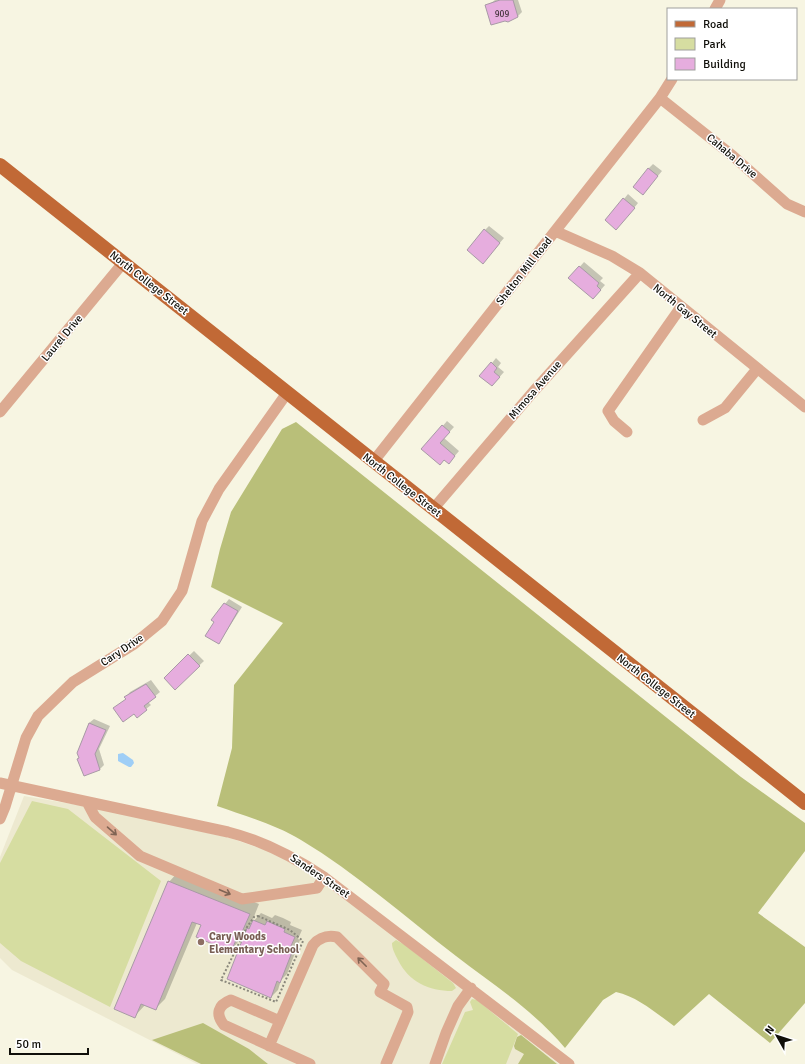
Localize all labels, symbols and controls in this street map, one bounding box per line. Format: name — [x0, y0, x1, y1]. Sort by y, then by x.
legend — [667, 8, 797, 80]
house number: 909 — [495, 9, 509, 20]
text: Road — [703, 17, 729, 32]
text: Park — [703, 37, 726, 52]
text: Building — [703, 57, 746, 72]
street label: Cahaba Drive — [704, 131, 760, 181]
street label: Shelton Mill Road — [493, 234, 555, 308]
street label: North College Street — [107, 248, 191, 318]
street label: North Gay Street — [650, 281, 720, 341]
street label: Laurel Drive — [39, 312, 85, 364]
street label: Mimosa Avenue — [506, 358, 564, 422]
street label: North College Street — [360, 450, 444, 520]
street label: Cary Drive — [98, 631, 146, 669]
street label: North College Street — [614, 651, 698, 721]
one-way arrow — [106, 826, 116, 835]
street label: Sanders Street — [288, 851, 352, 901]
one-way arrow — [219, 888, 231, 896]
place label: Cary Woods Elementary School — [209, 930, 300, 956]
marker: Cary Woods Elementary School — [196, 937, 206, 947]
one-way arrow — [357, 958, 367, 967]
north arrow — [757, 1016, 797, 1056]
text: N — [762, 1023, 777, 1037]
scale bar — [10, 1030, 88, 1056]
text: 50 m — [16, 1037, 41, 1052]

